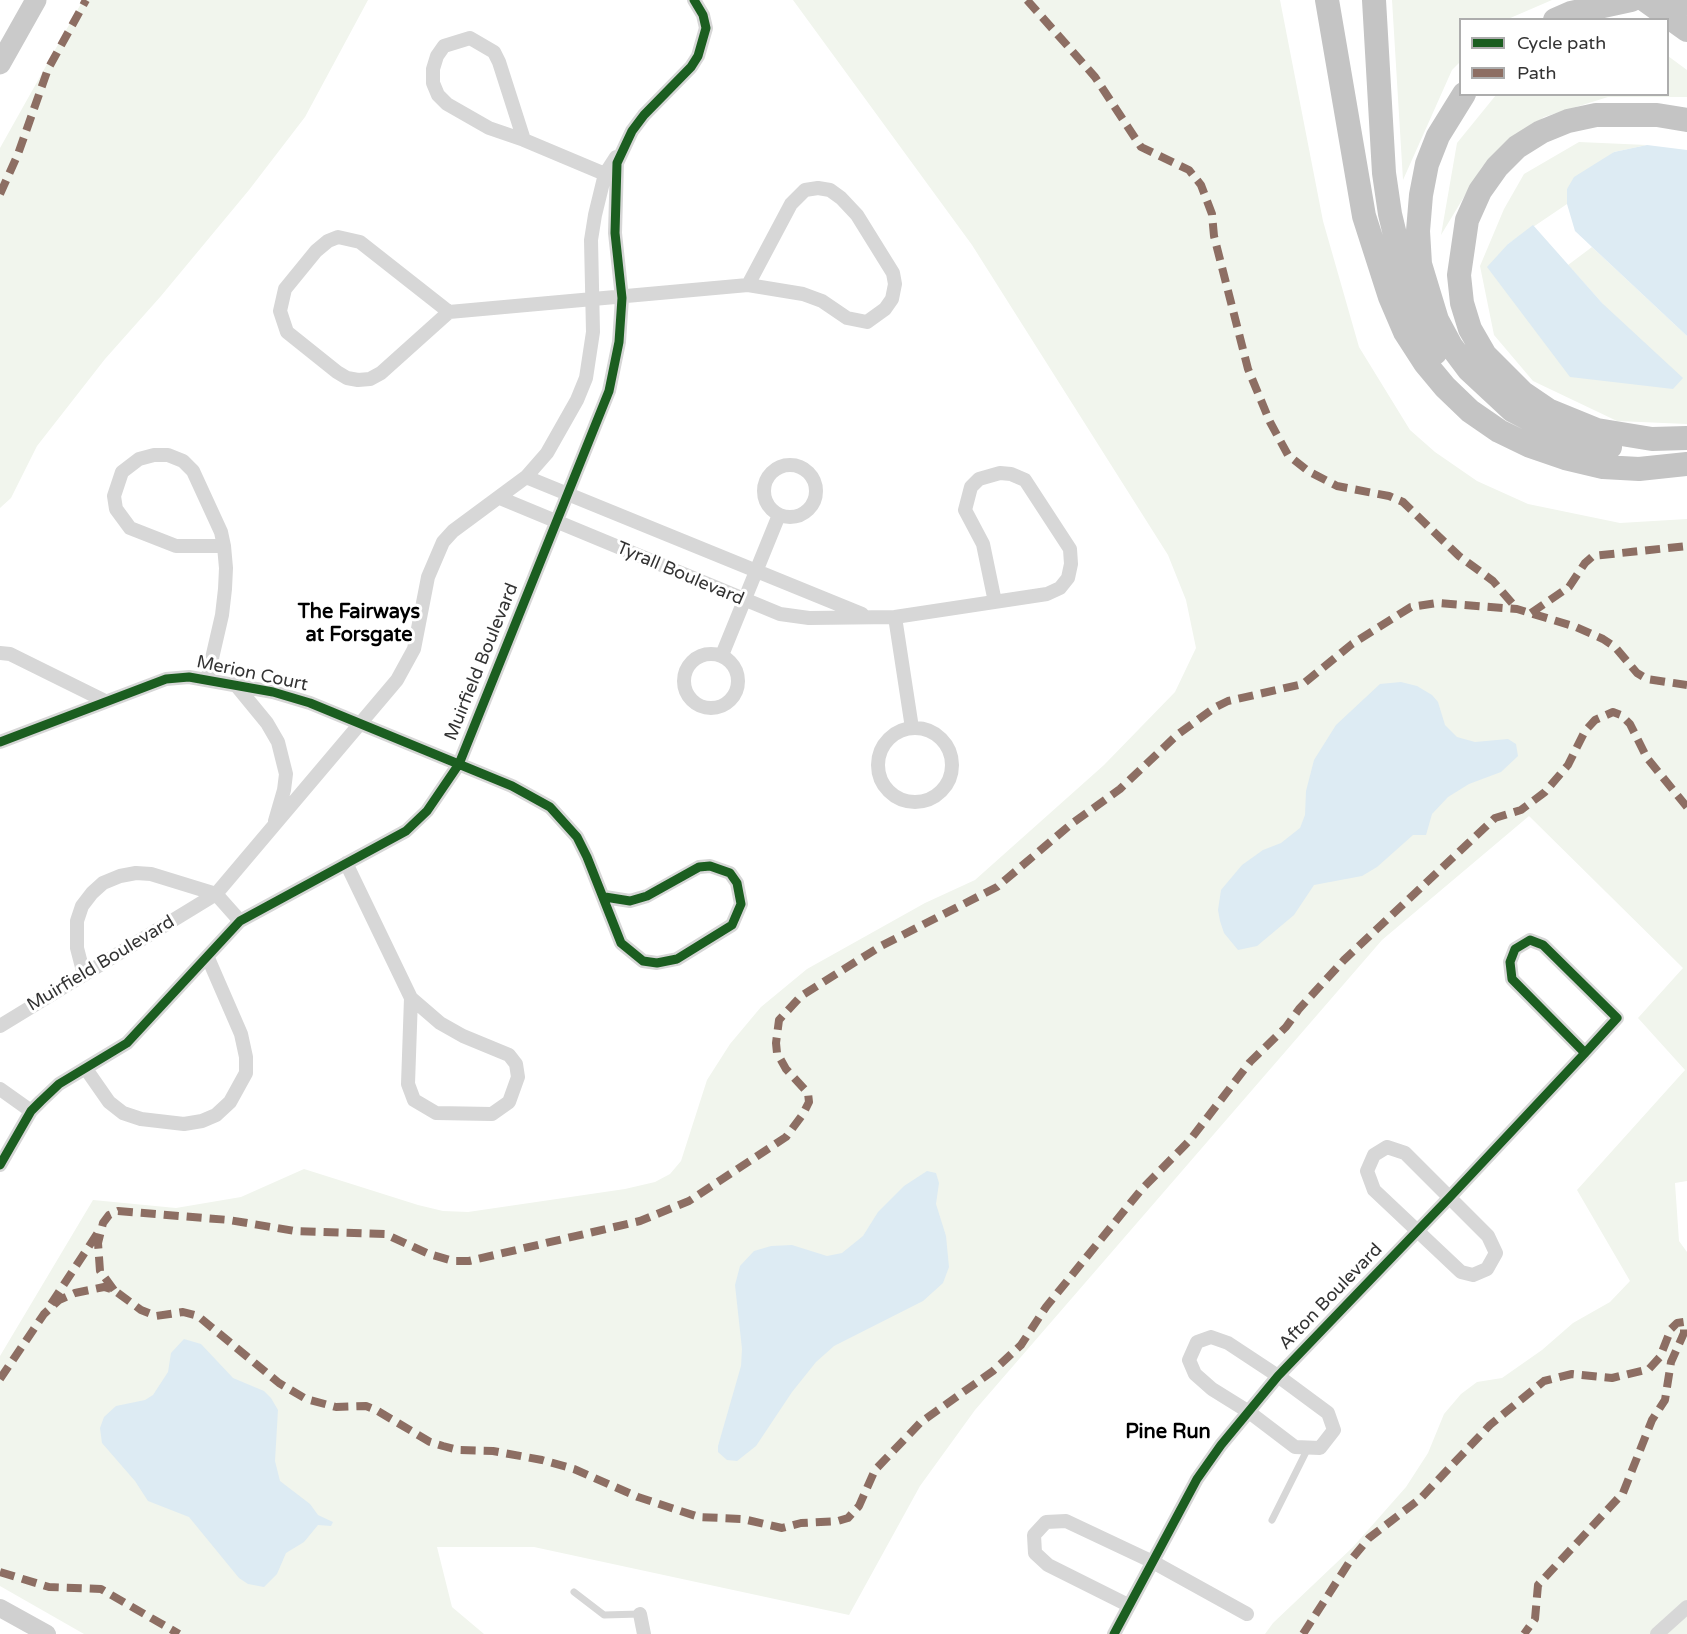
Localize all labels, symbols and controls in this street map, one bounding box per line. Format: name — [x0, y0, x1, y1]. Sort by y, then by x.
legend — [1459, 18, 1669, 96]
text: Cycle path — [1517, 32, 1606, 54]
text: Path — [1517, 62, 1556, 84]
street label: Tyrall Boulevard — [613, 537, 747, 611]
street label: Muirfield Boulevard — [441, 580, 523, 744]
district label: The Fairways at Forsgate — [298, 601, 420, 648]
street label: Merion Court — [194, 652, 310, 696]
street label: Muirfield Boulevard — [23, 911, 179, 1017]
street label: Afton Boulevard — [1275, 1239, 1387, 1355]
district label: Pine Run — [1125, 1421, 1211, 1445]

